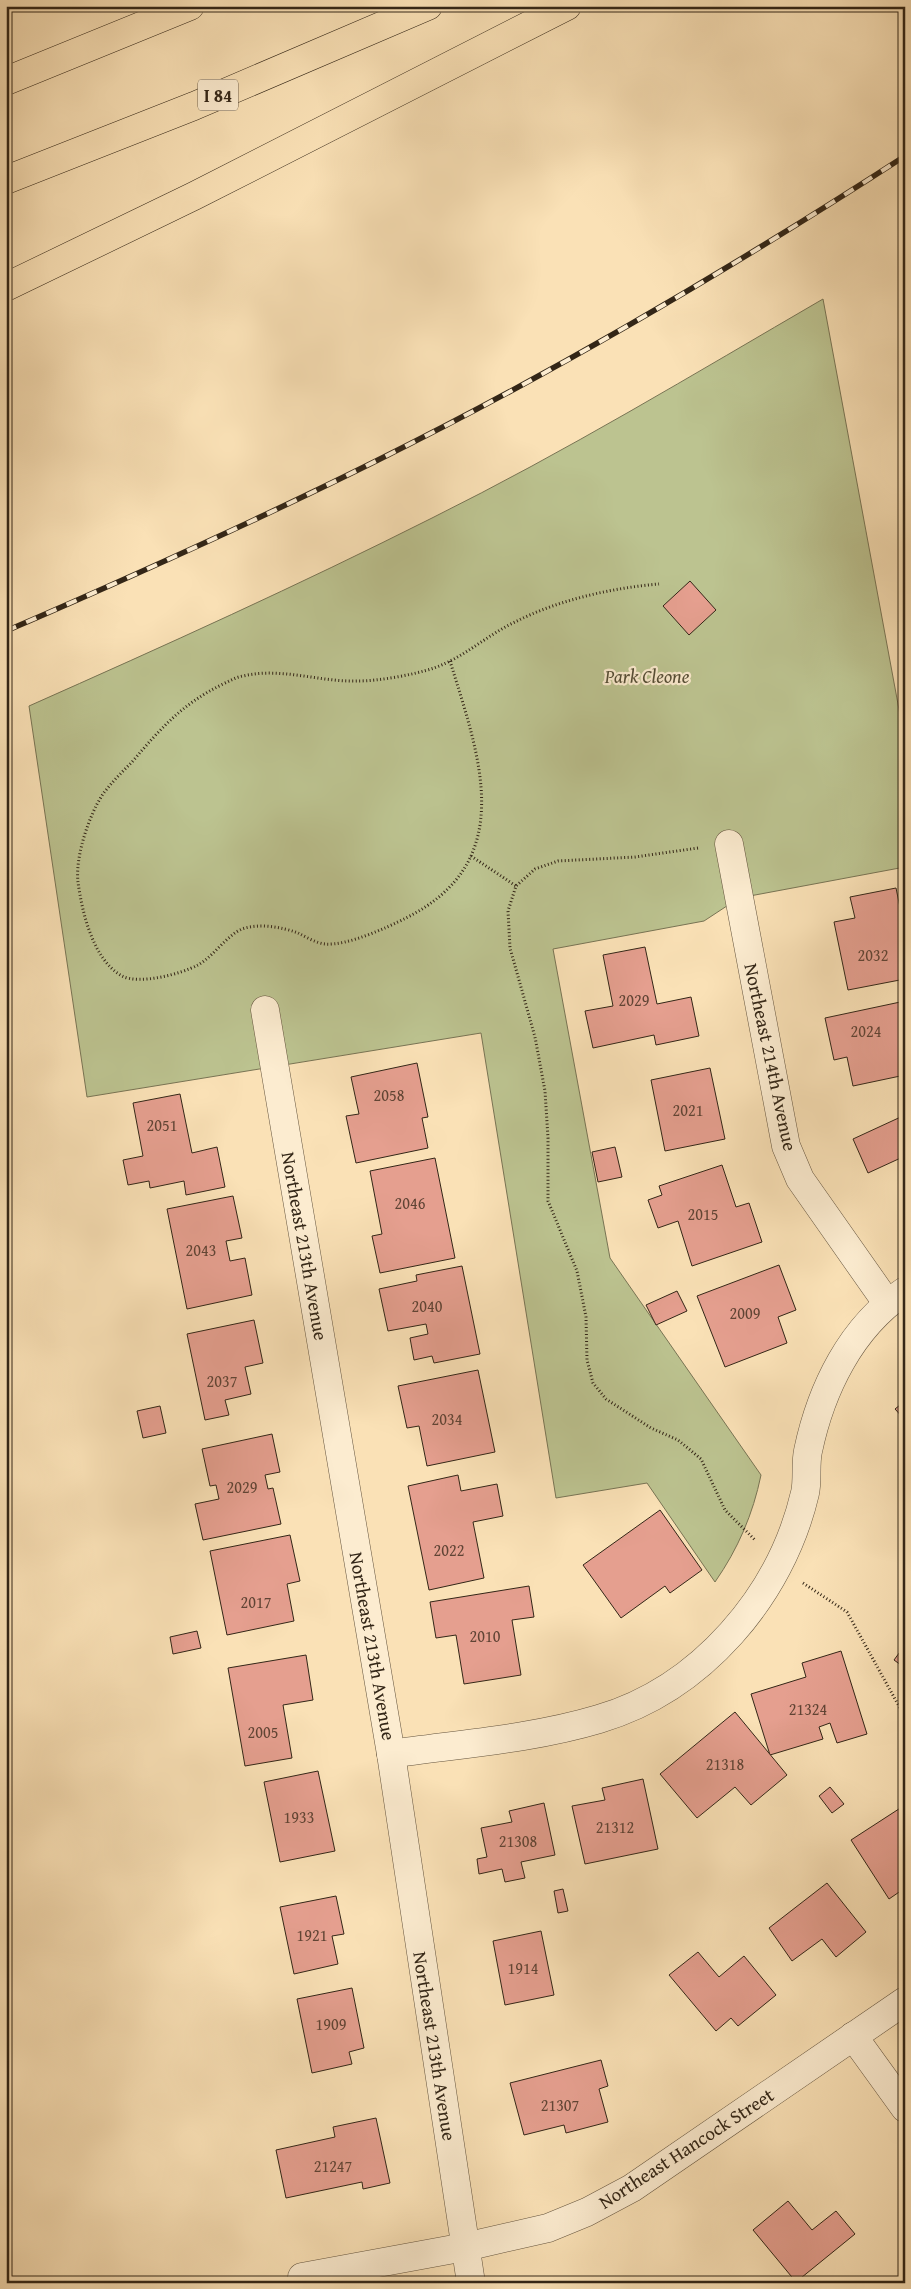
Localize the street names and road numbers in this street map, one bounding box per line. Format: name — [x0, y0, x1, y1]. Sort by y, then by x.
road number: I 84 — [198, 80, 238, 110]
street label: Northeast 214th Avenue — [737, 961, 805, 1153]
street label: Northeast 213th Avenue — [275, 1149, 335, 1343]
street label: Northeast 213th Avenue — [343, 1549, 403, 1743]
street label: Northeast 213th Avenue — [406, 1949, 464, 2143]
street label: Northeast Hancock Street — [593, 2081, 779, 2215]

